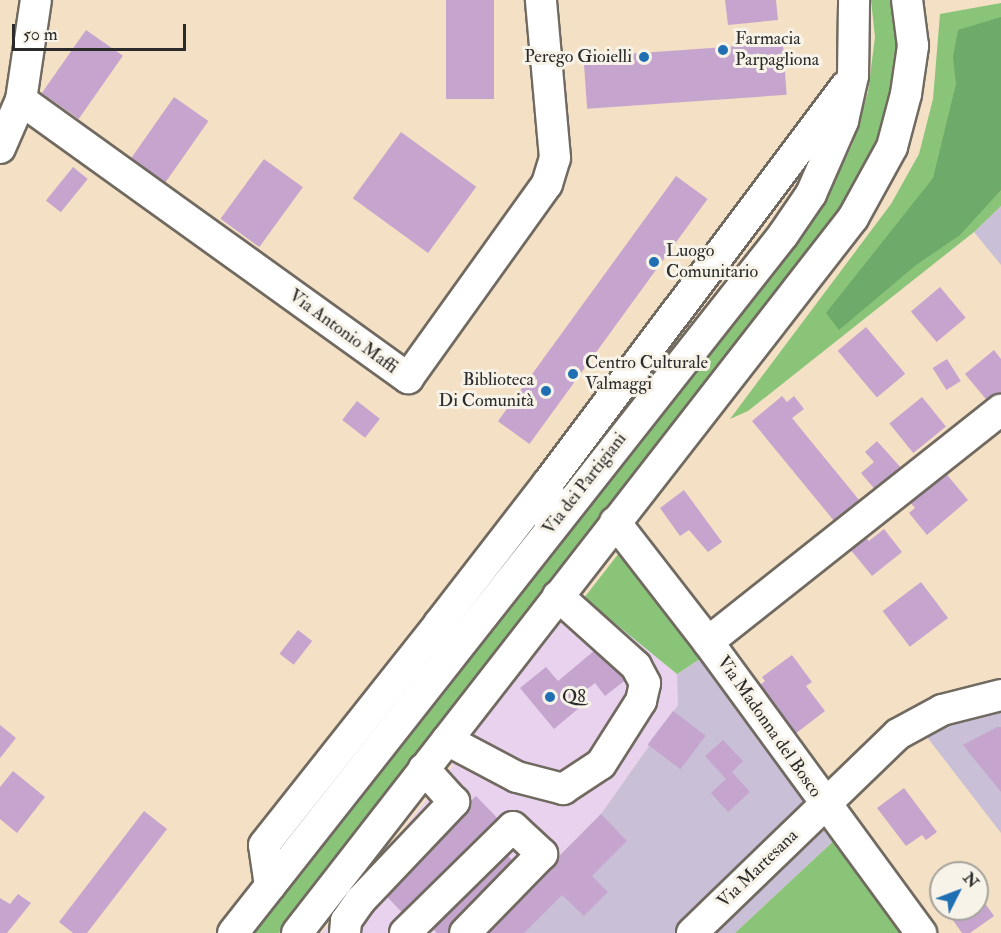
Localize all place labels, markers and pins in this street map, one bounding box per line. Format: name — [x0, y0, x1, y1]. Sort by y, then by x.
place label: Farmacia Parpagliona — [735, 29, 819, 72]
marker: Farmacia Parpagliona — [716, 43, 730, 57]
place label: Perego Gioielli — [524, 46, 632, 68]
marker: Perego Gioielli — [637, 50, 651, 64]
place label: Luogo Comunitario — [666, 241, 758, 284]
marker: Luogo Comunitario — [647, 255, 661, 269]
place label: Centro Culturale Valmaggi — [585, 353, 708, 395]
marker: Centro Culturale Valmaggi — [566, 367, 580, 381]
place label: Biblioteca Di Comunità — [439, 370, 534, 412]
marker: Biblioteca Di Comunità — [539, 384, 553, 398]
place label: Q8 — [562, 686, 586, 708]
marker: Q8 — [543, 690, 557, 704]

